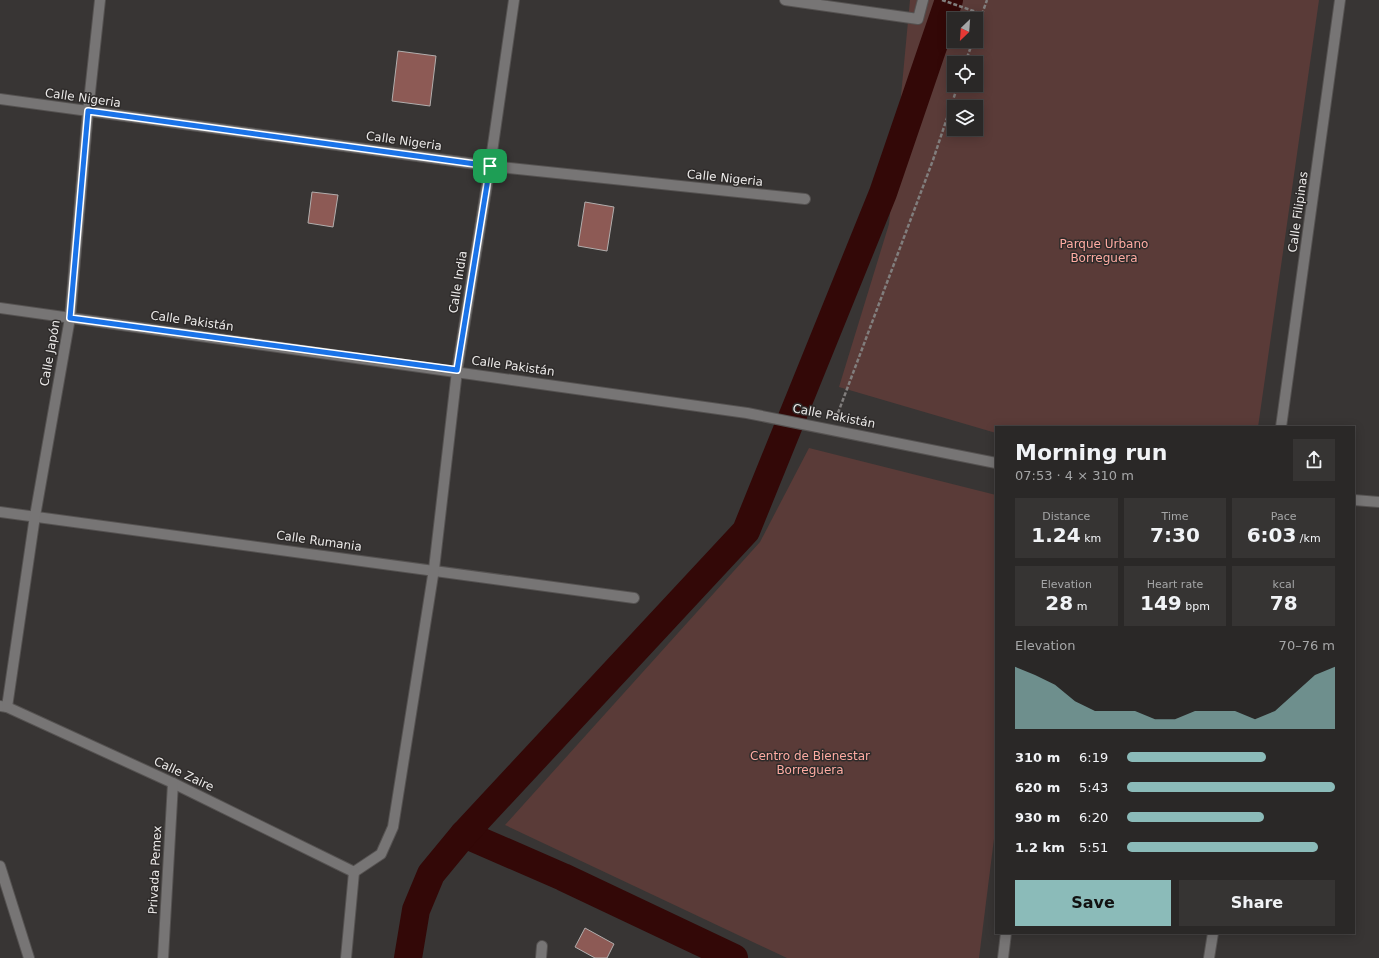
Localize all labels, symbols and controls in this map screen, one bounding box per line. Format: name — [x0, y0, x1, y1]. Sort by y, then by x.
north arrow — [947, 12, 983, 48]
map controls — [947, 12, 983, 136]
button: locate — [947, 56, 983, 92]
street label: Calle Nigeria — [44, 86, 122, 110]
button: layers — [947, 100, 983, 136]
street label: Calle Nigeria — [365, 129, 443, 153]
pin — [473, 149, 507, 183]
icon: arrive — [479, 155, 501, 177]
street label: Calle Nigeria — [686, 167, 764, 189]
street label: Calle Filipinas — [1285, 171, 1311, 253]
park label: Parque Urbano Borreguera — [1060, 237, 1148, 265]
street label: Calle India — [446, 250, 470, 314]
street label: Calle Pakistán — [150, 308, 234, 334]
street label: Calle Japón — [37, 319, 63, 387]
street label: Calle Pakistán — [471, 353, 555, 379]
street label: Calle Pakistán — [792, 401, 876, 431]
button: share — [1293, 439, 1335, 481]
text: Morning run — [1015, 440, 1167, 465]
text: 07:53 · 4 × 310 m — [1015, 468, 1134, 483]
text: Distance — [1042, 510, 1090, 523]
text: Time — [1162, 510, 1188, 523]
text: Pace — [1271, 510, 1297, 523]
text: 1.24 — [1031, 523, 1081, 547]
text: 7:30 — [1150, 523, 1200, 547]
text: 6:03 — [1247, 523, 1296, 547]
street label: Calle Rumania — [275, 528, 363, 554]
text: km — [1081, 532, 1101, 545]
text: /km — [1296, 532, 1321, 545]
text: Elevation — [1041, 578, 1092, 591]
text: Heart rate — [1147, 578, 1203, 591]
text: kcal — [1273, 578, 1295, 591]
text: 28 — [1045, 591, 1073, 615]
text: 149 — [1140, 591, 1182, 615]
text: 78 — [1270, 591, 1298, 615]
text: m — [1073, 600, 1087, 613]
text: bpm — [1182, 600, 1210, 613]
text: Elevation — [1015, 638, 1075, 653]
text: 70–76 m — [1279, 638, 1335, 653]
park label: Centro de Bienestar Borreguera — [750, 749, 870, 777]
text: 310 m — [1015, 750, 1060, 765]
text: 6:19 — [1079, 750, 1108, 765]
street label: Calle Zaire — [152, 754, 216, 794]
text: 620 m — [1015, 780, 1060, 795]
text: 5:43 — [1079, 780, 1108, 795]
text: 930 m — [1015, 810, 1060, 825]
text: 6:20 — [1079, 810, 1108, 825]
street label: Privada Pemex — [146, 825, 164, 915]
text: 1.2 km — [1015, 840, 1065, 855]
text: 5:51 — [1079, 840, 1108, 855]
button: Save — [1015, 880, 1171, 926]
button: Share — [1179, 880, 1335, 926]

